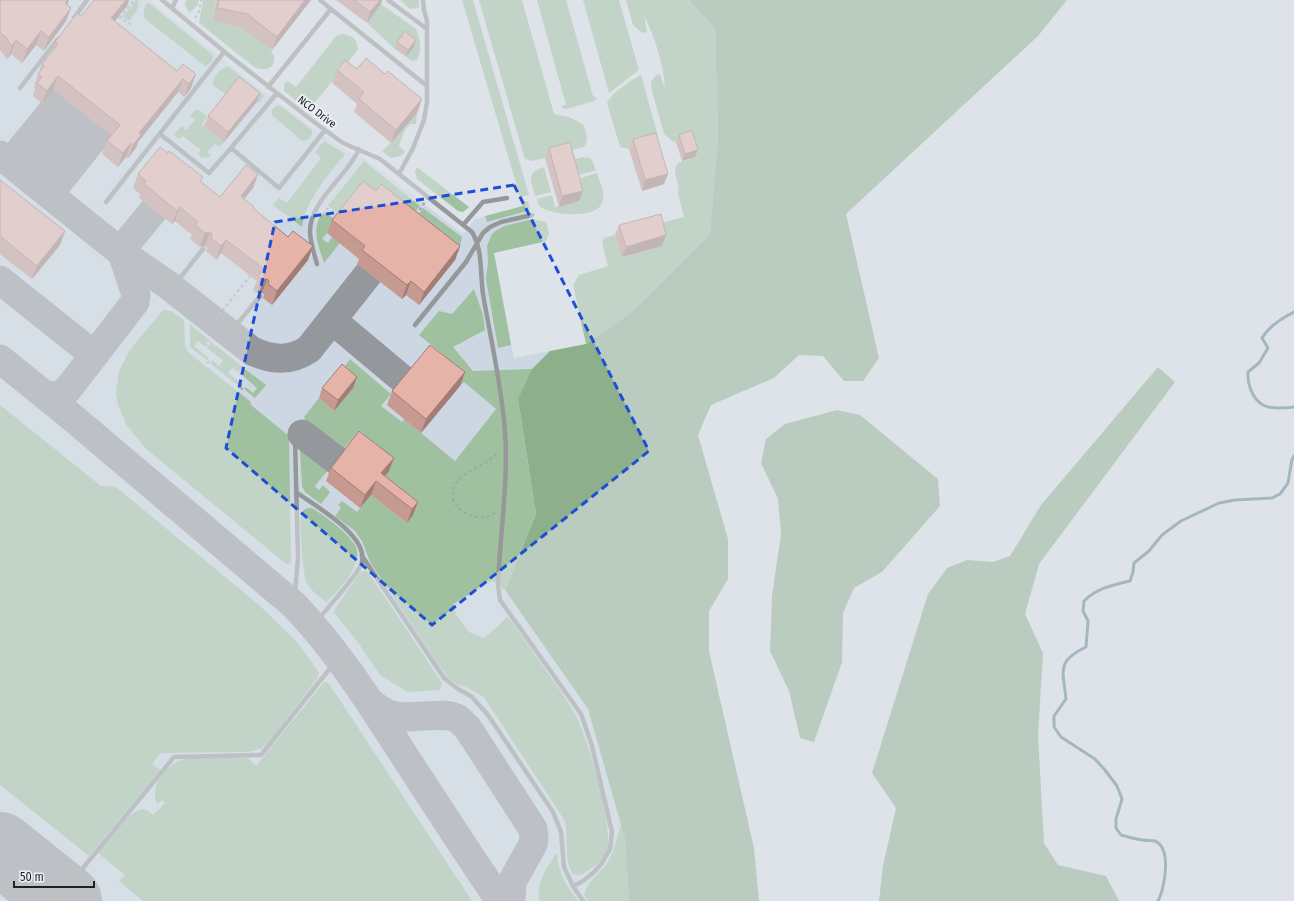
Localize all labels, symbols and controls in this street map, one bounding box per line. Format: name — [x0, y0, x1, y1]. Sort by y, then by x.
street label: NCO Drive — [295, 93, 339, 131]
scale bar — [14, 863, 94, 889]
text: 50 m — [20, 870, 44, 884]

